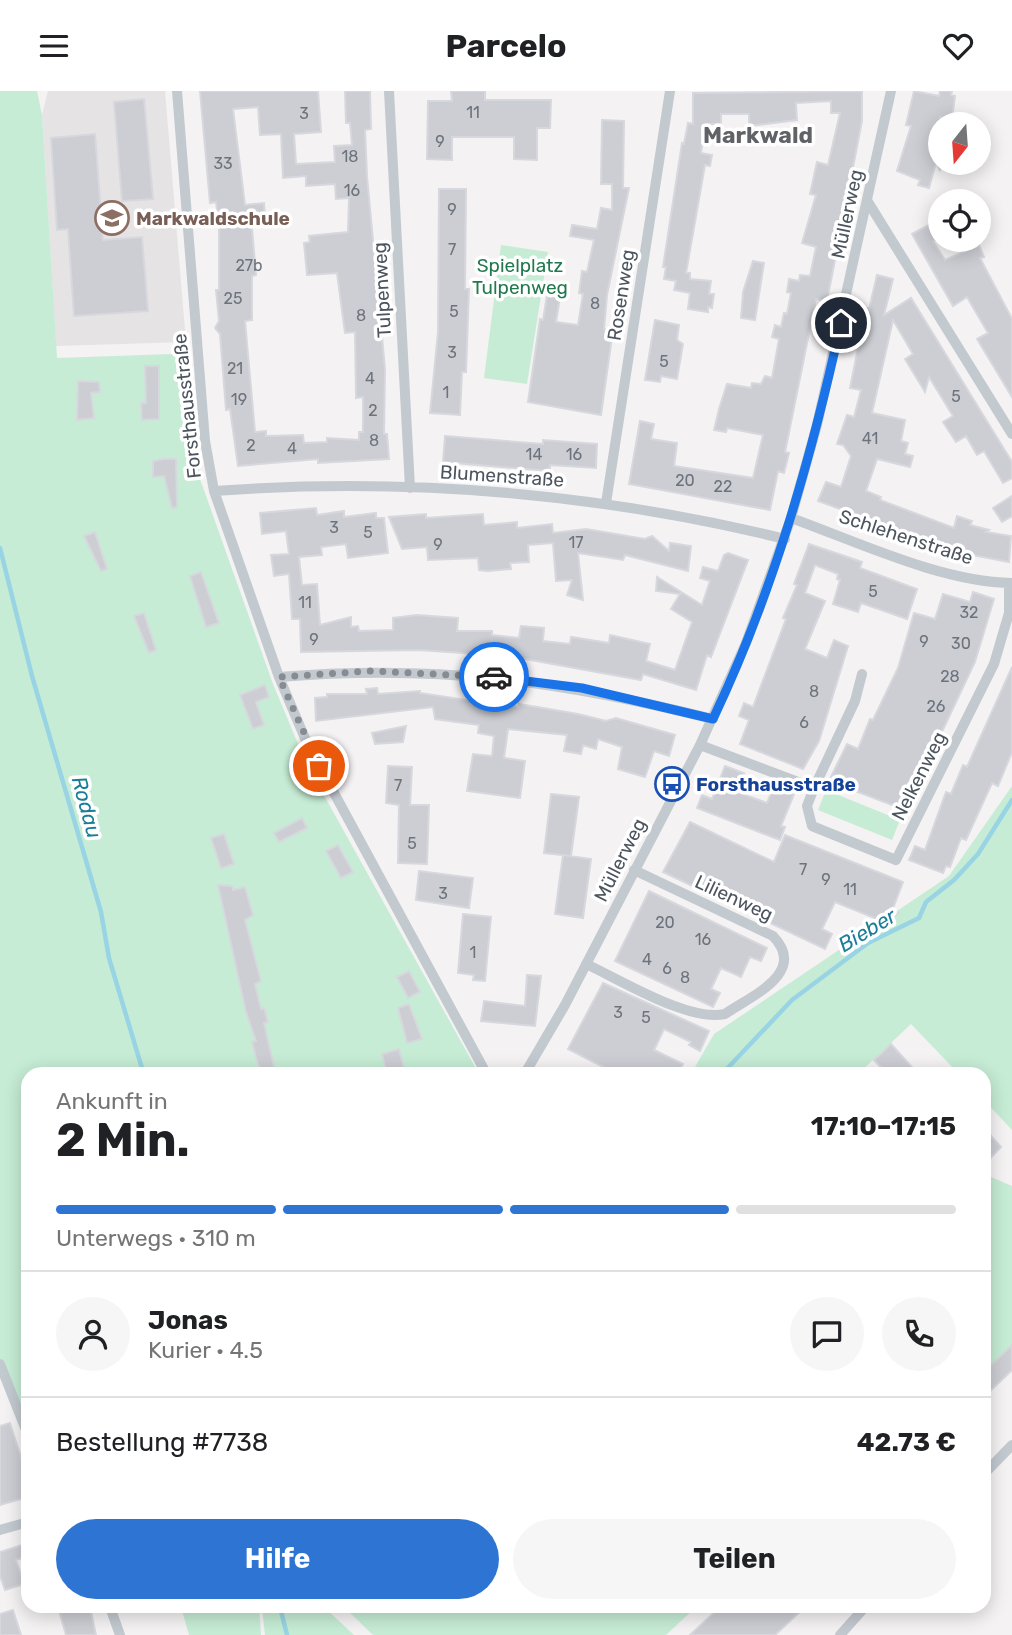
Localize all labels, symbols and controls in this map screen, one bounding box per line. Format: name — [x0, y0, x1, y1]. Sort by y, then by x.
icon: menu — [35, 27, 73, 65]
text: Parcelo — [445, 27, 567, 65]
icon: heart — [939, 27, 977, 65]
house number: 11 — [466, 103, 480, 122]
house number: 3 — [299, 104, 309, 123]
north arrow — [928, 112, 990, 175]
map controls — [928, 112, 991, 252]
district label: Markwald — [703, 121, 813, 149]
house number: 9 — [435, 132, 445, 151]
house number: 18 — [341, 147, 359, 166]
house number: 33 — [213, 154, 233, 173]
street label: Müllerweg — [826, 167, 868, 261]
house number: 16 — [344, 181, 361, 200]
button: locate — [928, 189, 991, 252]
school or university icon: Markwaldschule — [93, 199, 131, 237]
house number: 9 — [447, 200, 457, 219]
place label: Markwaldschule — [136, 207, 290, 230]
house number: 7 — [448, 240, 456, 259]
street label: Tulpenweg — [368, 242, 396, 338]
street label: Rosenweg — [602, 248, 640, 342]
park label: Spielplatz Tulpenweg — [472, 254, 568, 299]
house number: 27b — [235, 256, 263, 275]
house number: 25 — [224, 289, 242, 308]
pin — [811, 293, 871, 353]
house number: 8 — [590, 294, 600, 313]
house number: 5 — [449, 302, 459, 321]
icon: home — [822, 304, 860, 342]
house number: 8 — [356, 306, 366, 325]
street label: Forsthausstraße — [168, 332, 206, 480]
house number: 3 — [447, 343, 457, 362]
house number: 5 — [659, 352, 669, 371]
house number: 21 — [227, 359, 243, 378]
house number: 4 — [365, 369, 375, 388]
house number: 1 — [443, 383, 449, 402]
house number: 5 — [951, 387, 961, 406]
house number: 19 — [231, 390, 247, 409]
house number: 2 — [368, 401, 378, 420]
house number: 41 — [862, 429, 878, 448]
house number: 8 — [369, 431, 379, 450]
house number: 2 — [246, 436, 256, 455]
house number: 4 — [287, 439, 297, 458]
house number: 14 — [526, 445, 542, 464]
house number: 16 — [566, 445, 583, 464]
street label: Blumenstraße — [439, 460, 565, 492]
house number: 20 — [675, 471, 695, 490]
house number: 22 — [714, 477, 732, 496]
street label: Schlehenstraße — [836, 505, 976, 569]
house number: 3 — [329, 518, 339, 537]
house number: 5 — [363, 523, 373, 542]
house number: 17 — [568, 533, 584, 552]
house number: 9 — [433, 535, 443, 554]
house number: 5 — [868, 582, 878, 601]
house number: 11 — [298, 593, 312, 612]
house number: 32 — [959, 603, 979, 622]
house number: 9 — [309, 630, 319, 649]
house number: 9 — [919, 632, 929, 651]
house number: 30 — [951, 634, 971, 653]
courier — [459, 642, 529, 712]
icon: car — [475, 658, 513, 696]
house number: 28 — [940, 667, 960, 686]
house number: 8 — [809, 682, 819, 701]
house number: 26 — [926, 697, 946, 716]
house number: 6 — [799, 713, 809, 732]
street label: Nelkenweg — [887, 728, 951, 824]
pin — [289, 736, 349, 796]
icon: bag — [300, 747, 338, 785]
bus stop icon: Forsthausstraße — [653, 765, 691, 803]
water label: Rodau — [67, 773, 107, 841]
place label: Forsthausstraße — [696, 773, 856, 796]
house number: 7 — [394, 776, 402, 795]
street label: Müllerweg — [589, 814, 651, 906]
house number: 5 — [407, 834, 417, 853]
house number: 7 — [799, 860, 807, 879]
street label: Lilienweg — [691, 870, 777, 926]
house number: 9 — [821, 870, 831, 889]
house number: 11 — [843, 880, 857, 899]
house number: 3 — [438, 884, 448, 903]
water label: Bieber — [833, 903, 901, 957]
house number: 20 — [655, 913, 675, 932]
house number: 16 — [695, 930, 712, 949]
house number: 1 — [470, 943, 476, 962]
house number: 4 — [642, 950, 652, 969]
house number: 6 — [662, 959, 672, 978]
house number: 8 — [680, 968, 690, 987]
house number: 3 — [613, 1003, 623, 1022]
house number: 5 — [641, 1008, 651, 1027]
text: Ankunft in — [56, 1087, 168, 1115]
text: 17:10–17:15 — [811, 1111, 956, 1142]
text: 2 Min. — [56, 1113, 190, 1168]
text: Unterwegs · 310 m — [56, 1224, 256, 1252]
button: person — [56, 1297, 130, 1371]
button: chat — [790, 1297, 864, 1371]
button: phone — [882, 1297, 956, 1371]
text: Jonas — [148, 1305, 228, 1336]
text: Kurier · 4.5 — [148, 1336, 263, 1364]
text: Bestellung #7738 — [56, 1427, 268, 1458]
text: 42.73 € — [857, 1427, 956, 1458]
button: Hilfe — [56, 1519, 499, 1599]
button: Teilen — [513, 1519, 956, 1599]

